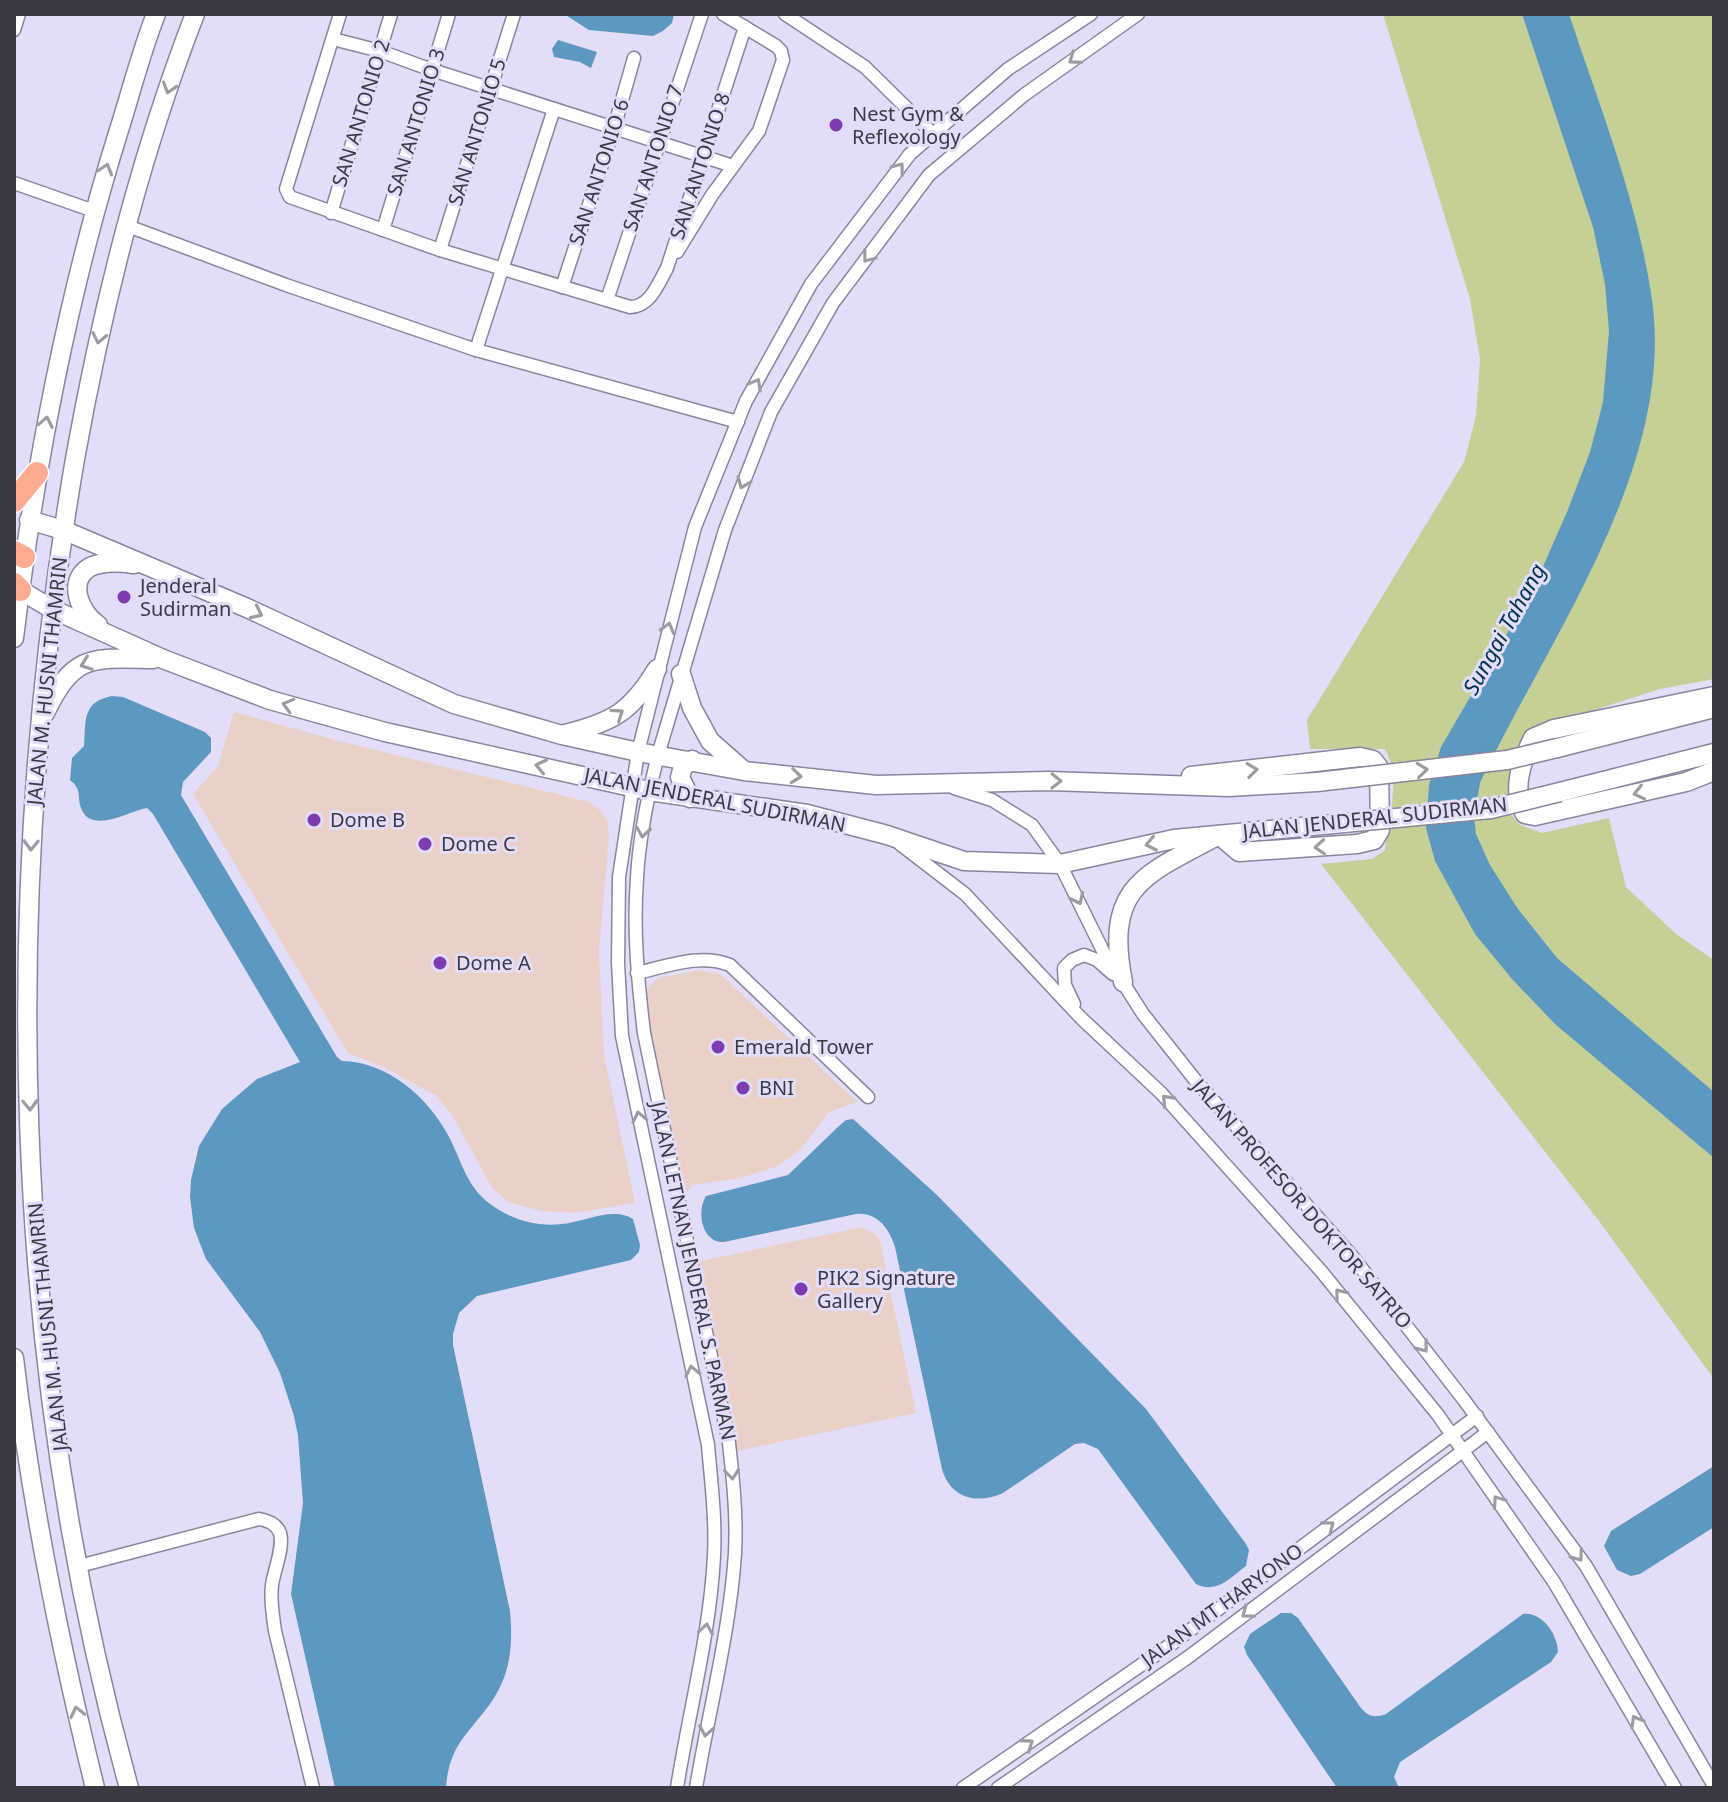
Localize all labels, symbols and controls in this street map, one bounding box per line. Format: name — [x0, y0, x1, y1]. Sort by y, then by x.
street label: SAN ANTONIO 2 — [325, 36, 396, 190]
street label: SAN ANTONIO 3 — [380, 45, 451, 199]
one-way arrow — [1069, 49, 1083, 64]
street label: SAN ANTONIO 5 — [441, 55, 512, 209]
one-way arrow — [163, 80, 179, 94]
street label: SAN ANTONIO 7 — [616, 81, 689, 235]
street label: SAN ANTONIO 8 — [663, 89, 736, 243]
street label: SAN ANTONIO 6 — [562, 95, 635, 249]
place label: Nest Gym & Reflexology — [852, 100, 964, 150]
marker: Nest Gym & Reflexology — [827, 116, 845, 134]
one-way arrow — [890, 162, 904, 177]
one-way arrow — [97, 163, 113, 177]
one-way arrow — [864, 248, 878, 262]
one-way arrow — [91, 330, 108, 344]
one-way arrow — [746, 378, 762, 393]
one-way arrow — [37, 415, 54, 429]
one-way arrow — [737, 475, 753, 489]
street label: JALAN M. HUSNI THAMRIN — [20, 555, 73, 808]
water label: Sungai Tahang — [1455, 557, 1552, 699]
place label: Jenderal Sudirman — [138, 572, 231, 622]
marker: Jenderal Sudirman — [115, 588, 133, 606]
one-way arrow — [248, 603, 263, 619]
one-way arrow — [659, 622, 676, 635]
one-way arrow — [80, 654, 94, 671]
one-way arrow — [282, 698, 296, 714]
one-way arrow — [610, 708, 624, 723]
one-way arrow — [534, 758, 548, 775]
street label: JALAN JENDERAL SUDIRMAN — [580, 761, 848, 838]
one-way arrow — [1246, 761, 1259, 778]
one-way arrow — [1416, 761, 1429, 778]
one-way arrow — [790, 768, 803, 785]
one-way arrow — [1050, 773, 1063, 790]
one-way arrow — [1633, 784, 1647, 801]
street label: JALAN JENDERAL SUDIRMAN — [1239, 790, 1509, 845]
place label: Dome B — [330, 806, 405, 833]
marker: Dome B — [305, 811, 323, 829]
one-way arrow — [635, 825, 652, 839]
place label: Dome C — [441, 830, 516, 857]
marker: Dome C — [416, 835, 434, 853]
one-way arrow — [1145, 835, 1158, 852]
one-way arrow — [1313, 838, 1326, 855]
one-way arrow — [23, 839, 40, 852]
one-way arrow — [1068, 890, 1083, 905]
place label: Dome A — [456, 949, 531, 976]
marker: Dome A — [431, 954, 449, 972]
place label: Emerald Tower — [734, 1033, 874, 1060]
marker: Emerald Tower — [709, 1038, 727, 1056]
street label: JALAN PROFESOR DOKTOR SATRIO — [1185, 1072, 1418, 1334]
place label: BNI — [759, 1074, 794, 1101]
marker: BNI — [734, 1079, 752, 1097]
one-way arrow — [1162, 1095, 1177, 1109]
street label: JALAN LETNAN JENDERAL S. PARMAN — [644, 1097, 743, 1443]
one-way arrow — [21, 1099, 38, 1112]
one-way arrow — [631, 1110, 648, 1124]
street label: JALAN M. HUSNI THAMRIN — [21, 1202, 74, 1455]
place label: PIK2 Signature Gallery — [817, 1264, 956, 1314]
marker: PIK2 Signature Gallery — [792, 1280, 810, 1298]
one-way arrow — [1335, 1289, 1350, 1303]
one-way arrow — [1413, 1338, 1428, 1352]
one-way arrow — [685, 1364, 702, 1378]
one-way arrow — [724, 1468, 741, 1481]
one-way arrow — [1493, 1495, 1508, 1509]
one-way arrow — [1321, 1522, 1335, 1536]
street label: JALAN MT HARYONO — [1134, 1537, 1308, 1674]
one-way arrow — [1569, 1547, 1583, 1561]
one-way arrow — [1241, 1604, 1255, 1618]
one-way arrow — [697, 1622, 714, 1635]
one-way arrow — [69, 1706, 86, 1720]
one-way arrow — [1630, 1715, 1646, 1730]
one-way arrow — [698, 1725, 715, 1738]
one-way arrow — [1019, 1739, 1033, 1754]

